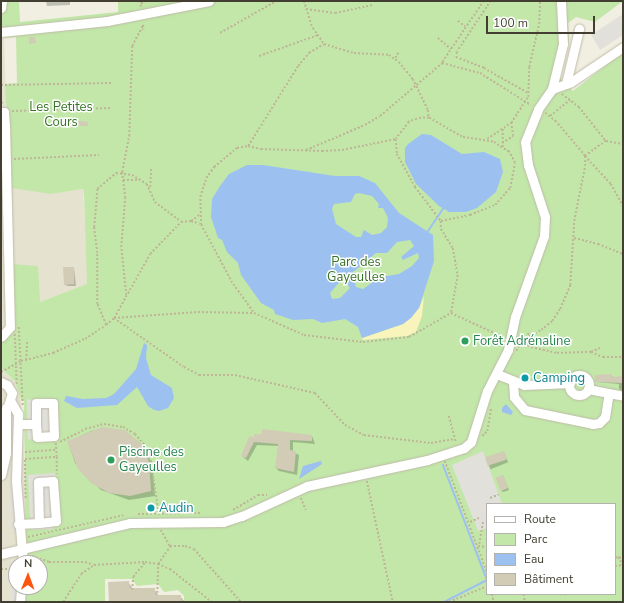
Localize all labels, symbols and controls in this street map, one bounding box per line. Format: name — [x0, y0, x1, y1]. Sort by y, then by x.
scale bar — [488, 8, 597, 34]
text: 100 m — [493, 15, 528, 31]
park label: Les Petites Cours — [29, 100, 93, 131]
park label: Parc des Gayeulles — [327, 255, 385, 286]
place label: Forêt Adrénaline — [473, 333, 570, 349]
marker: Forêt Adrénaline — [460, 336, 470, 346]
place label: Camping — [533, 370, 585, 386]
marker: Camping — [520, 373, 530, 383]
place label: Piscine des Gayeulles — [119, 445, 184, 476]
marker: Piscine des Gayeulles — [106, 455, 116, 465]
place label: Audin — [159, 500, 194, 516]
marker: Audin — [146, 503, 156, 513]
legend — [486, 503, 616, 595]
text: Route — [524, 511, 556, 527]
text: Parc — [524, 531, 547, 547]
text: Eau — [524, 551, 544, 567]
north arrow — [8, 555, 48, 595]
text: N — [24, 556, 32, 571]
text: Bâtiment — [524, 571, 573, 587]

